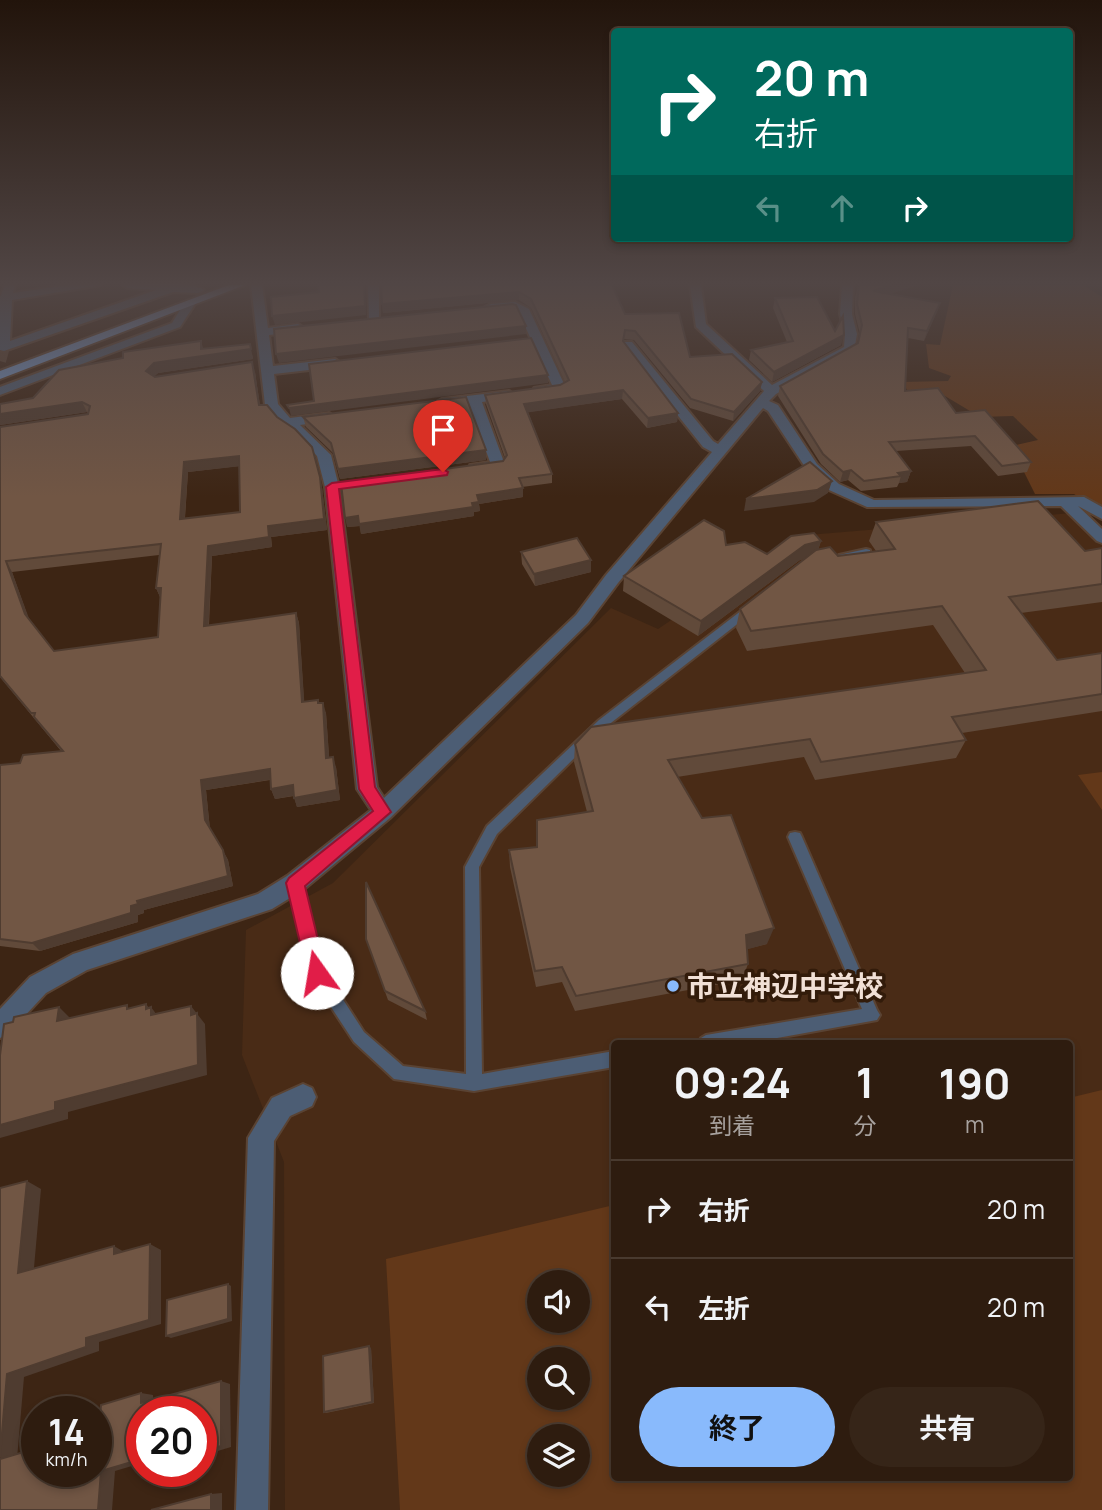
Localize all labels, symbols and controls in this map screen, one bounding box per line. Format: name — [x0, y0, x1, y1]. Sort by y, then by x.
text: 20 m — [754, 44, 869, 111]
icon: right — [639, 56, 730, 147]
text: 右折 — [754, 111, 818, 155]
icon: left — [750, 189, 788, 227]
icon: ahead — [823, 189, 861, 227]
icon: right — [896, 189, 934, 227]
pin — [413, 400, 473, 472]
icon: arrive — [424, 411, 462, 449]
position arrow — [280, 936, 354, 1010]
place label: 市立神辺中学校 — [687, 966, 883, 1004]
marker: 市立神辺中学校 — [665, 978, 681, 994]
text: 09:24 — [673, 1053, 791, 1111]
text: 1 — [856, 1053, 874, 1111]
text: 190 — [939, 1054, 1011, 1112]
text: m — [965, 1108, 984, 1140]
text: 到着 — [709, 1109, 755, 1141]
text: 分 — [853, 1109, 876, 1141]
icon: right — [639, 1190, 677, 1228]
text: 20 m — [987, 1191, 1045, 1227]
text: 右折 — [698, 1192, 750, 1228]
map controls — [527, 1270, 590, 1487]
button: sound — [527, 1270, 590, 1333]
icon: left — [639, 1288, 677, 1326]
text: 20 m — [987, 1289, 1045, 1325]
text: 左折 — [698, 1290, 750, 1326]
button: search — [527, 1347, 590, 1410]
button: 終了 — [639, 1387, 835, 1467]
button: 共有 — [849, 1387, 1045, 1467]
speed limit sign: 20 — [126, 1396, 217, 1487]
text: 14 — [48, 1408, 85, 1456]
button: layers — [527, 1424, 590, 1487]
text: km/h — [46, 1447, 87, 1471]

